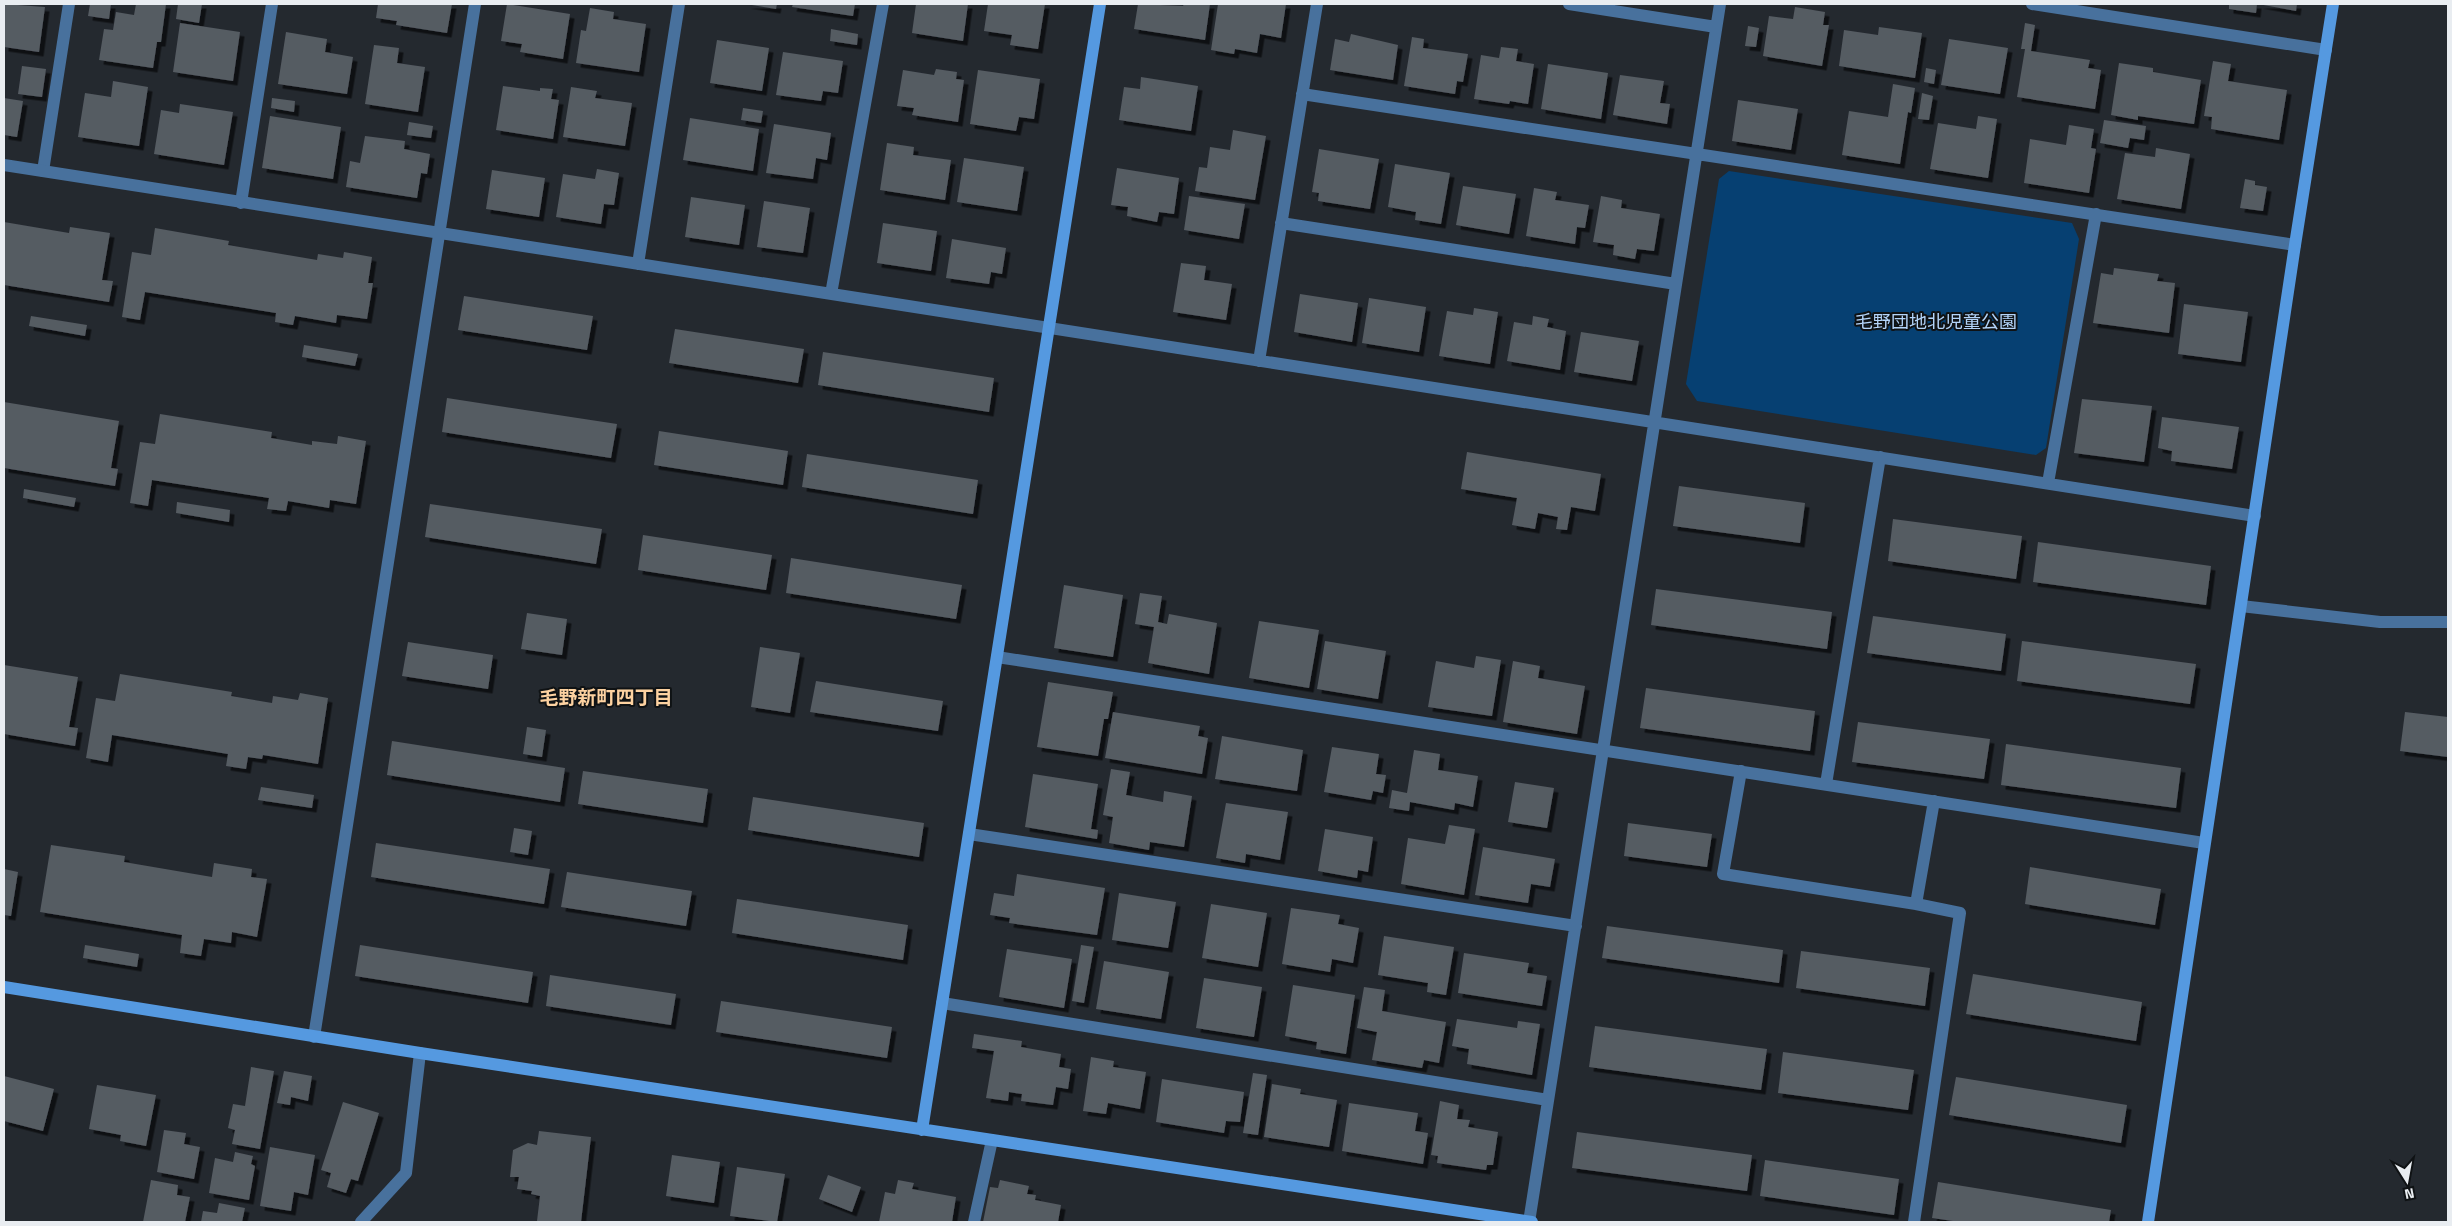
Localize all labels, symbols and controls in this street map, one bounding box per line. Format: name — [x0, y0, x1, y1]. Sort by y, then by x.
park label: 毛野団地北児童公園 — [1855, 308, 2017, 335]
district label: 毛野新町四丁目 — [539, 682, 673, 711]
north arrow — [2382, 1156, 2432, 1206]
text: N — [2403, 1183, 2416, 1205]

